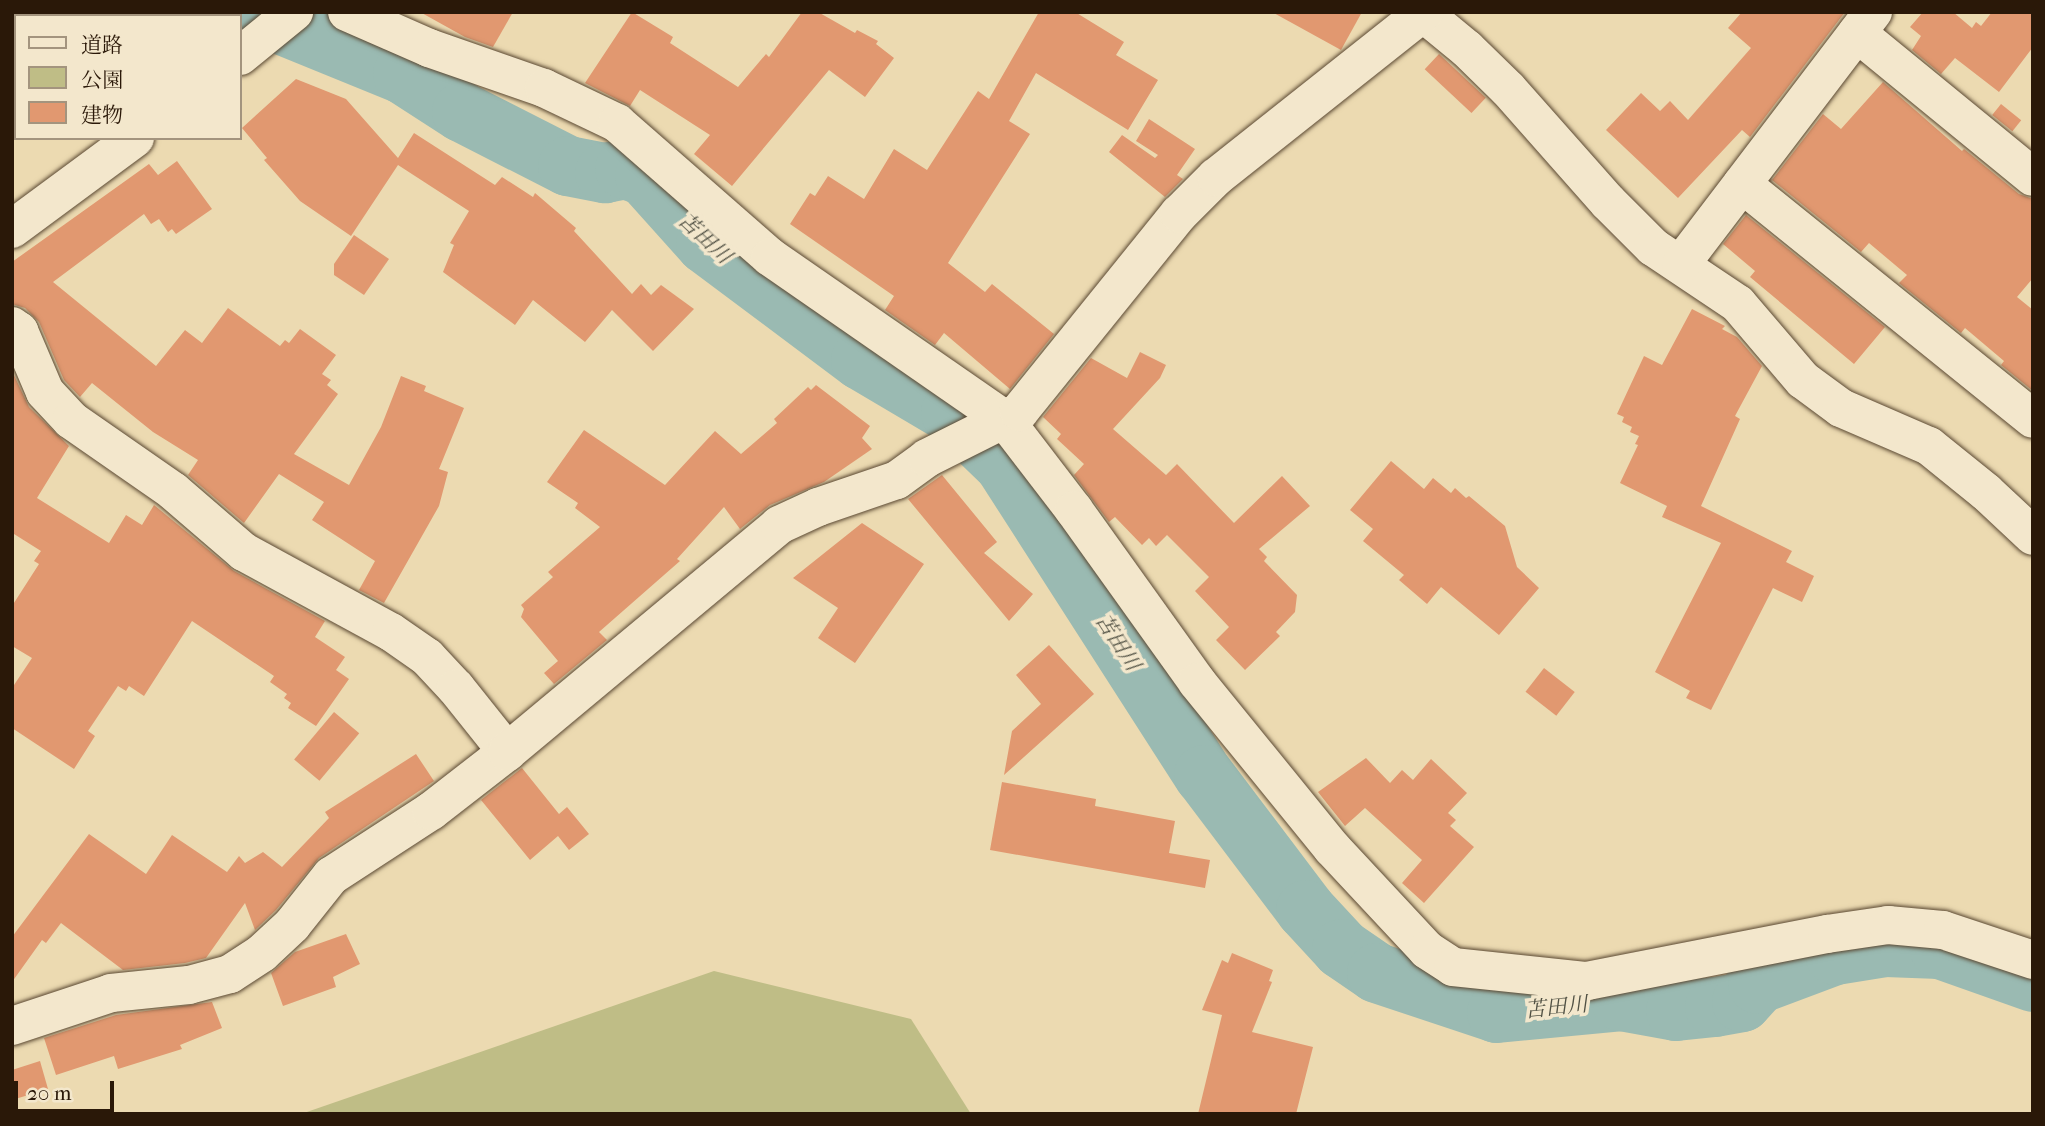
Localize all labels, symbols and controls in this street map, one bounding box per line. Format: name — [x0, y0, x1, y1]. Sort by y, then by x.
legend — [14, 14, 242, 140]
text: 道路 — [81, 33, 123, 57]
text: 公園 — [81, 68, 123, 92]
text: 建物 — [81, 103, 123, 127]
water label: 苫田川 — [673, 207, 737, 269]
water label: 苫田川 — [1090, 609, 1146, 675]
water label: 苫田川 — [1523, 991, 1589, 1023]
scale bar — [18, 1066, 117, 1110]
text: 20 m — [27, 1081, 71, 1105]

